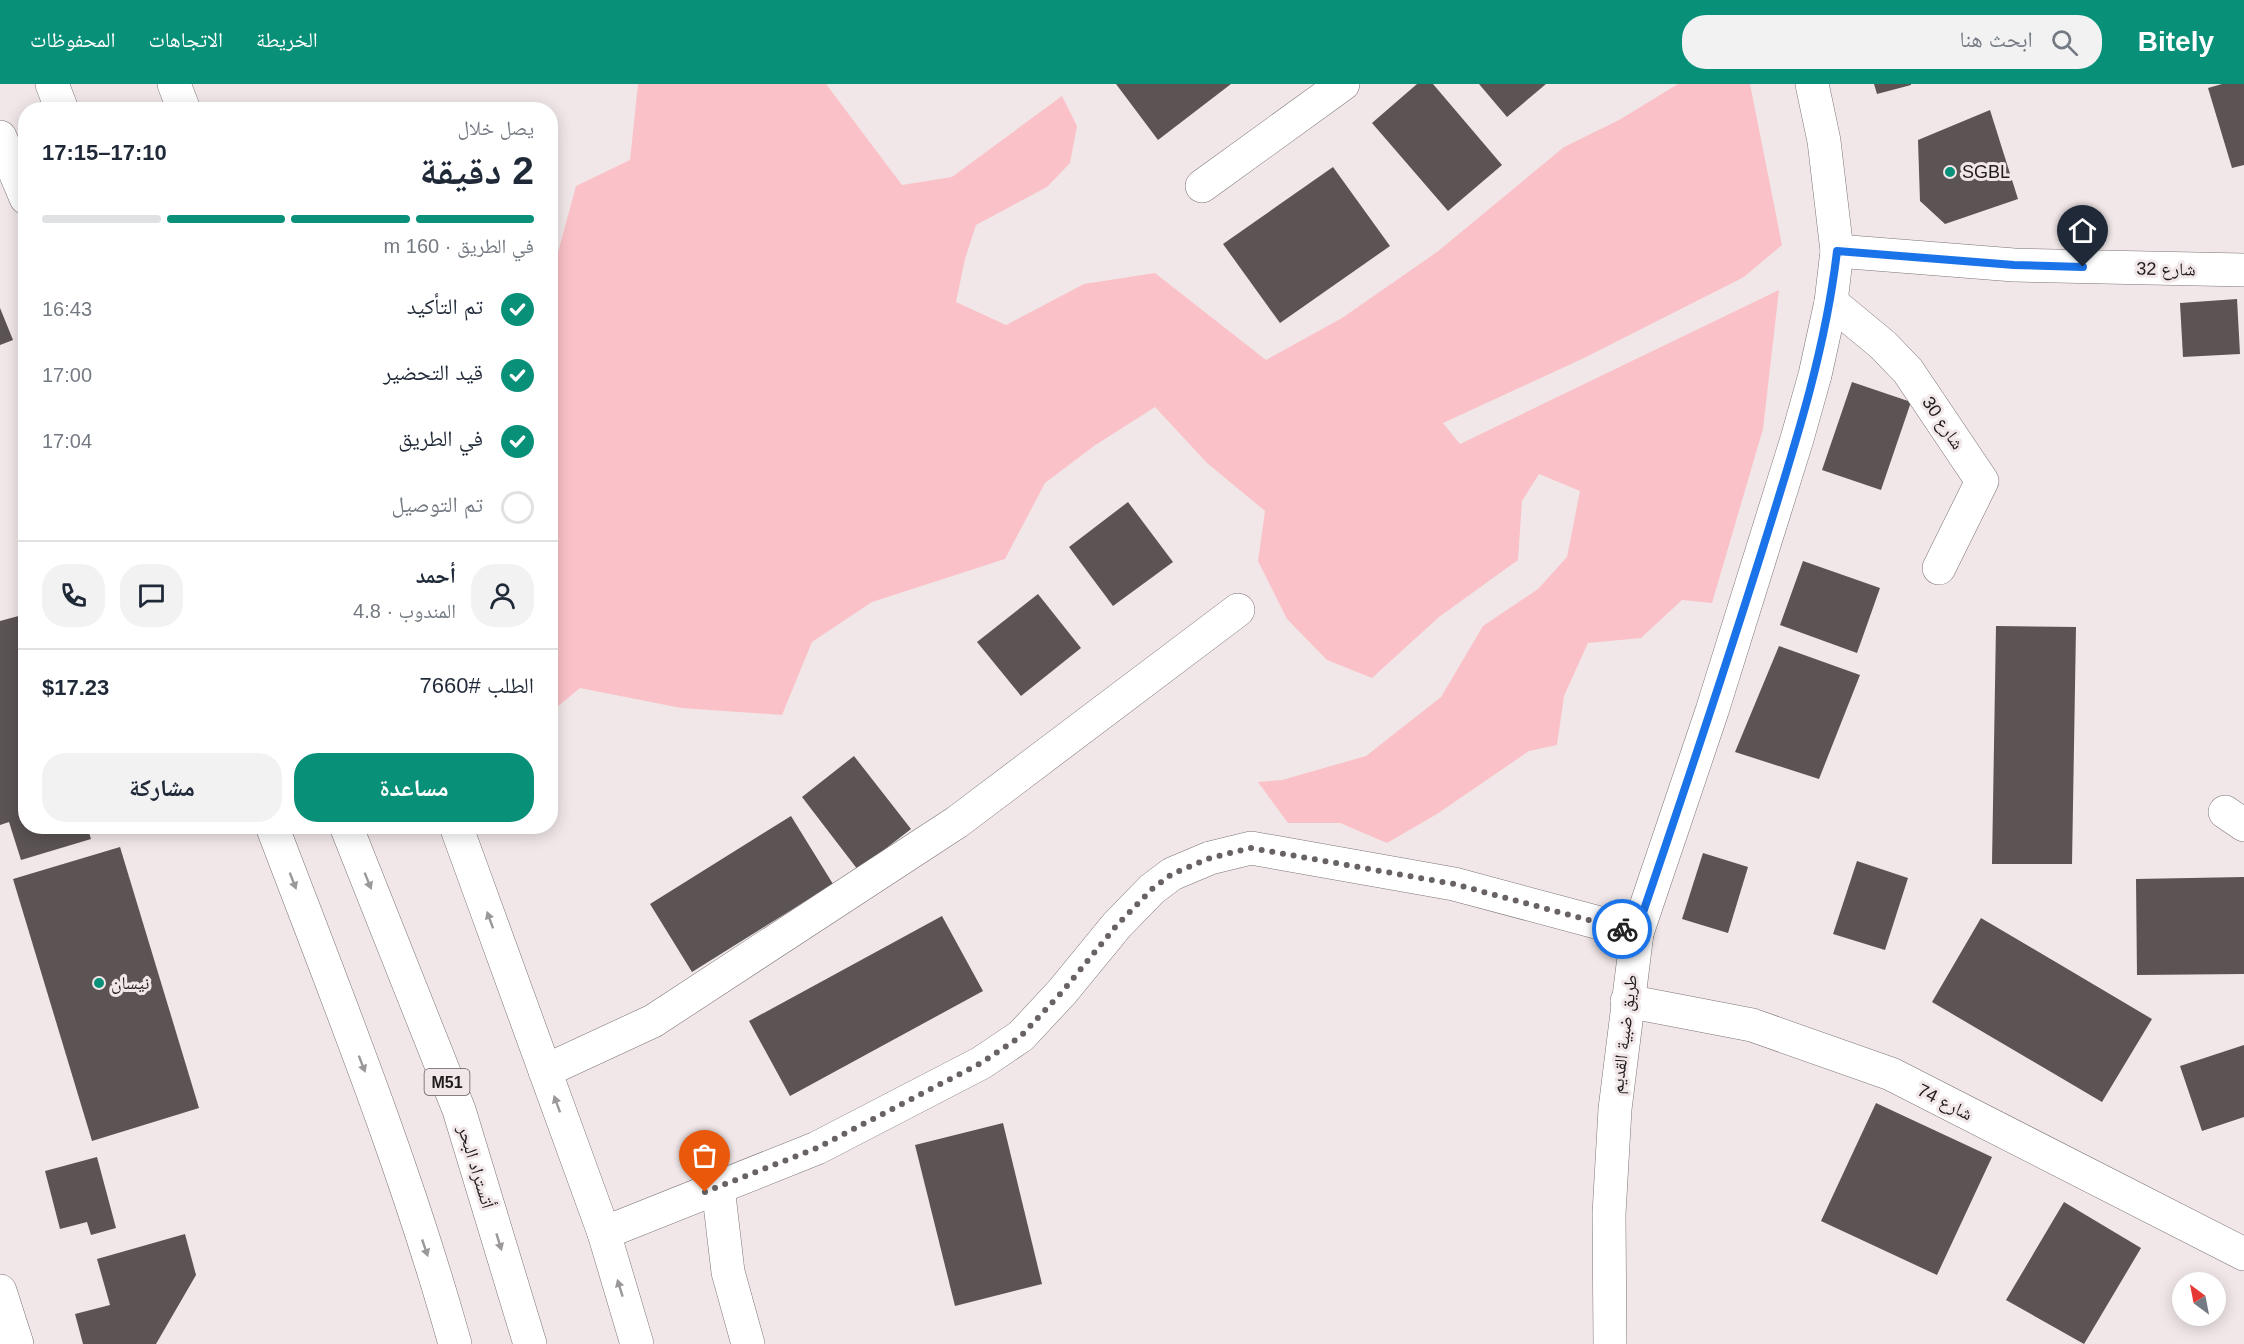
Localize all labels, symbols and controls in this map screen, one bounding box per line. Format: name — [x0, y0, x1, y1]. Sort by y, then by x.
search box — [1682, 15, 2102, 69]
icon: search — [2048, 26, 2081, 59]
text: Bitely — [2138, 26, 2214, 57]
text: ابحث هنا — [1960, 27, 2033, 52]
text: المحفوظات — [30, 28, 115, 51]
text: الاتجاهات — [148, 28, 223, 51]
text: الخريطة — [256, 28, 318, 51]
text: يصل خلال — [457, 117, 534, 139]
text: 17:10–17:15 — [42, 140, 167, 165]
text: 2 دقيقة — [420, 149, 534, 192]
place label: SGBL — [1962, 162, 2010, 182]
marker: SGBL — [1943, 165, 1957, 179]
pin — [2057, 205, 2108, 267]
icon: home — [2066, 214, 2099, 247]
text: في الطريق · 160 m — [384, 235, 534, 257]
street label: شارع 32 — [2136, 258, 2196, 281]
icon: check — [501, 293, 534, 326]
text: تم التأكيد — [407, 294, 483, 319]
text: 16:43 — [42, 298, 92, 320]
icon: check — [501, 359, 534, 392]
text: قيد التحضير — [383, 360, 483, 385]
text: 17:00 — [42, 364, 92, 386]
street label: شارع 30 — [1917, 393, 1968, 454]
icon: check — [501, 425, 534, 458]
text: في الطريق — [398, 426, 483, 451]
text: 17:04 — [42, 430, 92, 452]
text: تم التوصيل — [391, 492, 483, 517]
text: أحمد — [416, 563, 456, 588]
button: phone — [42, 564, 105, 627]
button: chat — [120, 564, 183, 627]
button: person — [471, 564, 534, 627]
text: المندوب · 4.8 — [353, 600, 456, 622]
text: الطلب #7660 — [420, 673, 534, 698]
text: $17.23 — [42, 675, 109, 700]
button: مشاركة — [42, 753, 282, 822]
button: مساعدة — [294, 753, 534, 822]
one-way arrow — [288, 872, 298, 890]
one-way arrow — [364, 872, 373, 890]
courier — [1592, 899, 1652, 959]
one-way arrow — [485, 911, 495, 929]
icon: bike — [1606, 913, 1639, 946]
place label: نيسان — [111, 973, 150, 994]
street label: طريق ضبية القديم — [1607, 973, 1643, 1095]
marker: نيسان — [92, 976, 106, 990]
one-way arrow — [357, 1055, 367, 1073]
road number: M51 — [424, 1069, 470, 1095]
street label: شارع 74 — [1914, 1080, 1976, 1125]
one-way arrow — [551, 1094, 561, 1112]
street label: أتستراد البحر — [453, 1122, 499, 1211]
pin — [679, 1130, 730, 1192]
icon: bag — [688, 1139, 721, 1172]
one-way arrow — [495, 1233, 504, 1251]
one-way arrow — [421, 1239, 430, 1257]
north arrow — [2172, 1272, 2226, 1326]
map controls — [2172, 1272, 2226, 1326]
one-way arrow — [615, 1279, 624, 1297]

